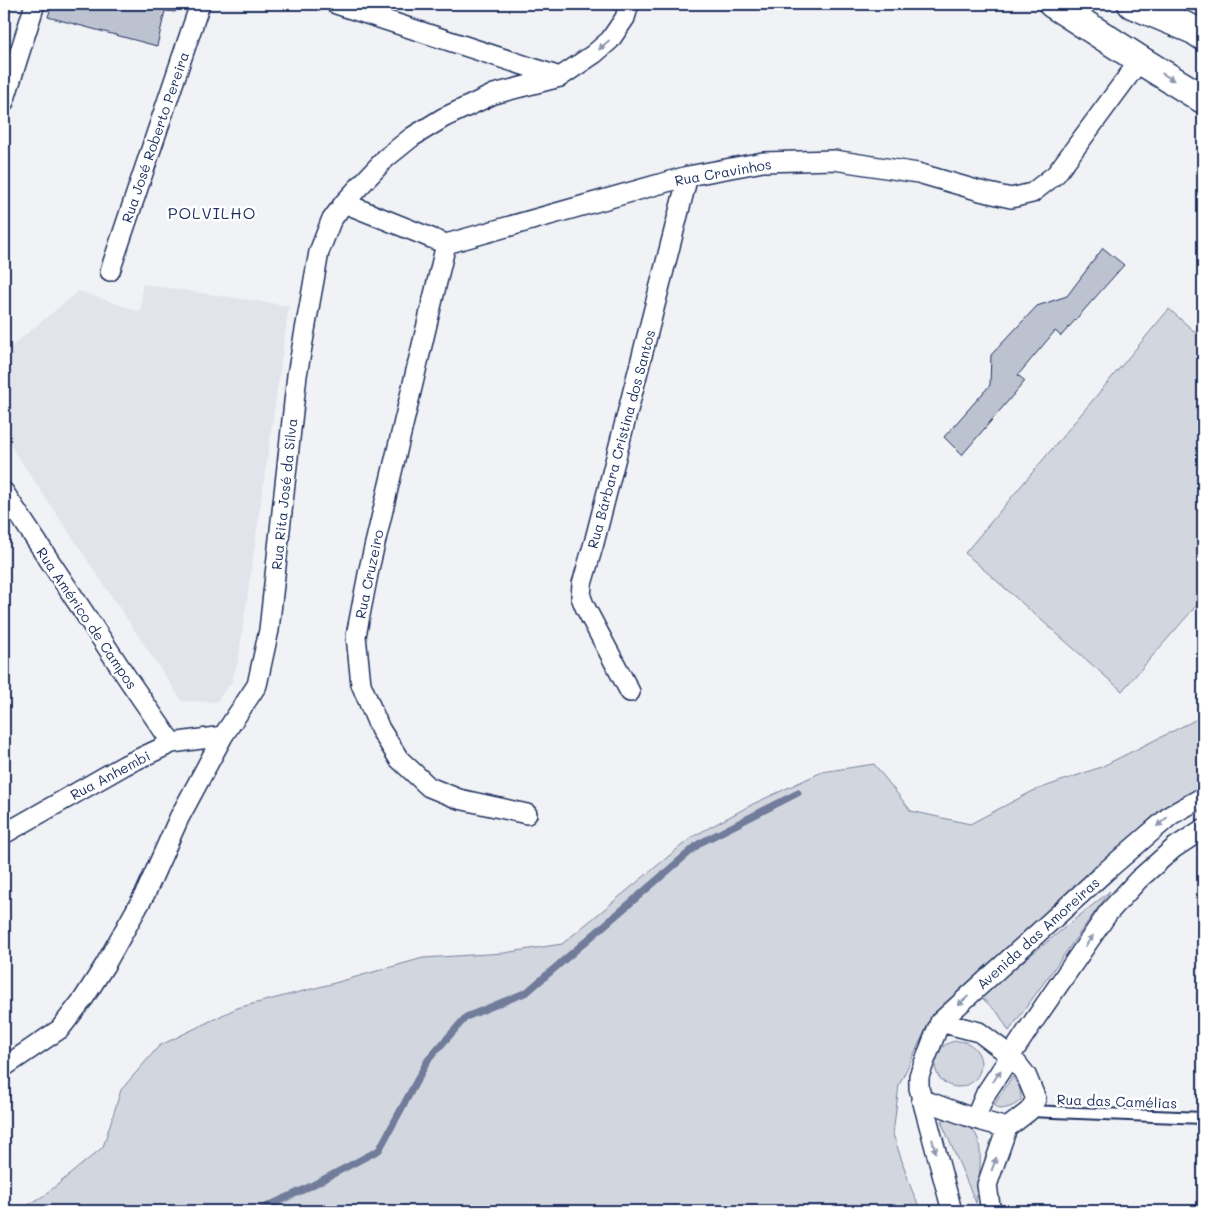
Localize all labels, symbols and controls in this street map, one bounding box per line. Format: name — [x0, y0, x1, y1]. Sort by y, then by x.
one-way arrow — [599, 39, 611, 51]
street label: Rua José Roberto Pereira — [117, 49, 193, 225]
one-way arrow — [1161, 73, 1174, 82]
street label: Rua Cravinhos — [673, 154, 773, 190]
district label: POLVILHO — [168, 202, 256, 223]
street label: Rua Bárbara Cristina dos Santos — [583, 328, 659, 550]
street label: Rua Rita José da Silva — [267, 417, 301, 571]
street label: Rua Cruzeiro — [350, 528, 388, 620]
street label: Rua Américo de Campos — [32, 543, 142, 693]
street label: Rua Anhembi — [67, 746, 153, 804]
one-way arrow — [1156, 817, 1169, 828]
street label: Avenida das Amoreiras — [973, 873, 1103, 993]
one-way arrow — [1084, 935, 1094, 948]
one-way arrow — [957, 995, 969, 1007]
one-way arrow — [993, 1069, 1002, 1083]
street label: Rua das Camélias — [1056, 1089, 1178, 1113]
one-way arrow — [930, 1139, 938, 1154]
one-way arrow — [990, 1156, 998, 1171]

